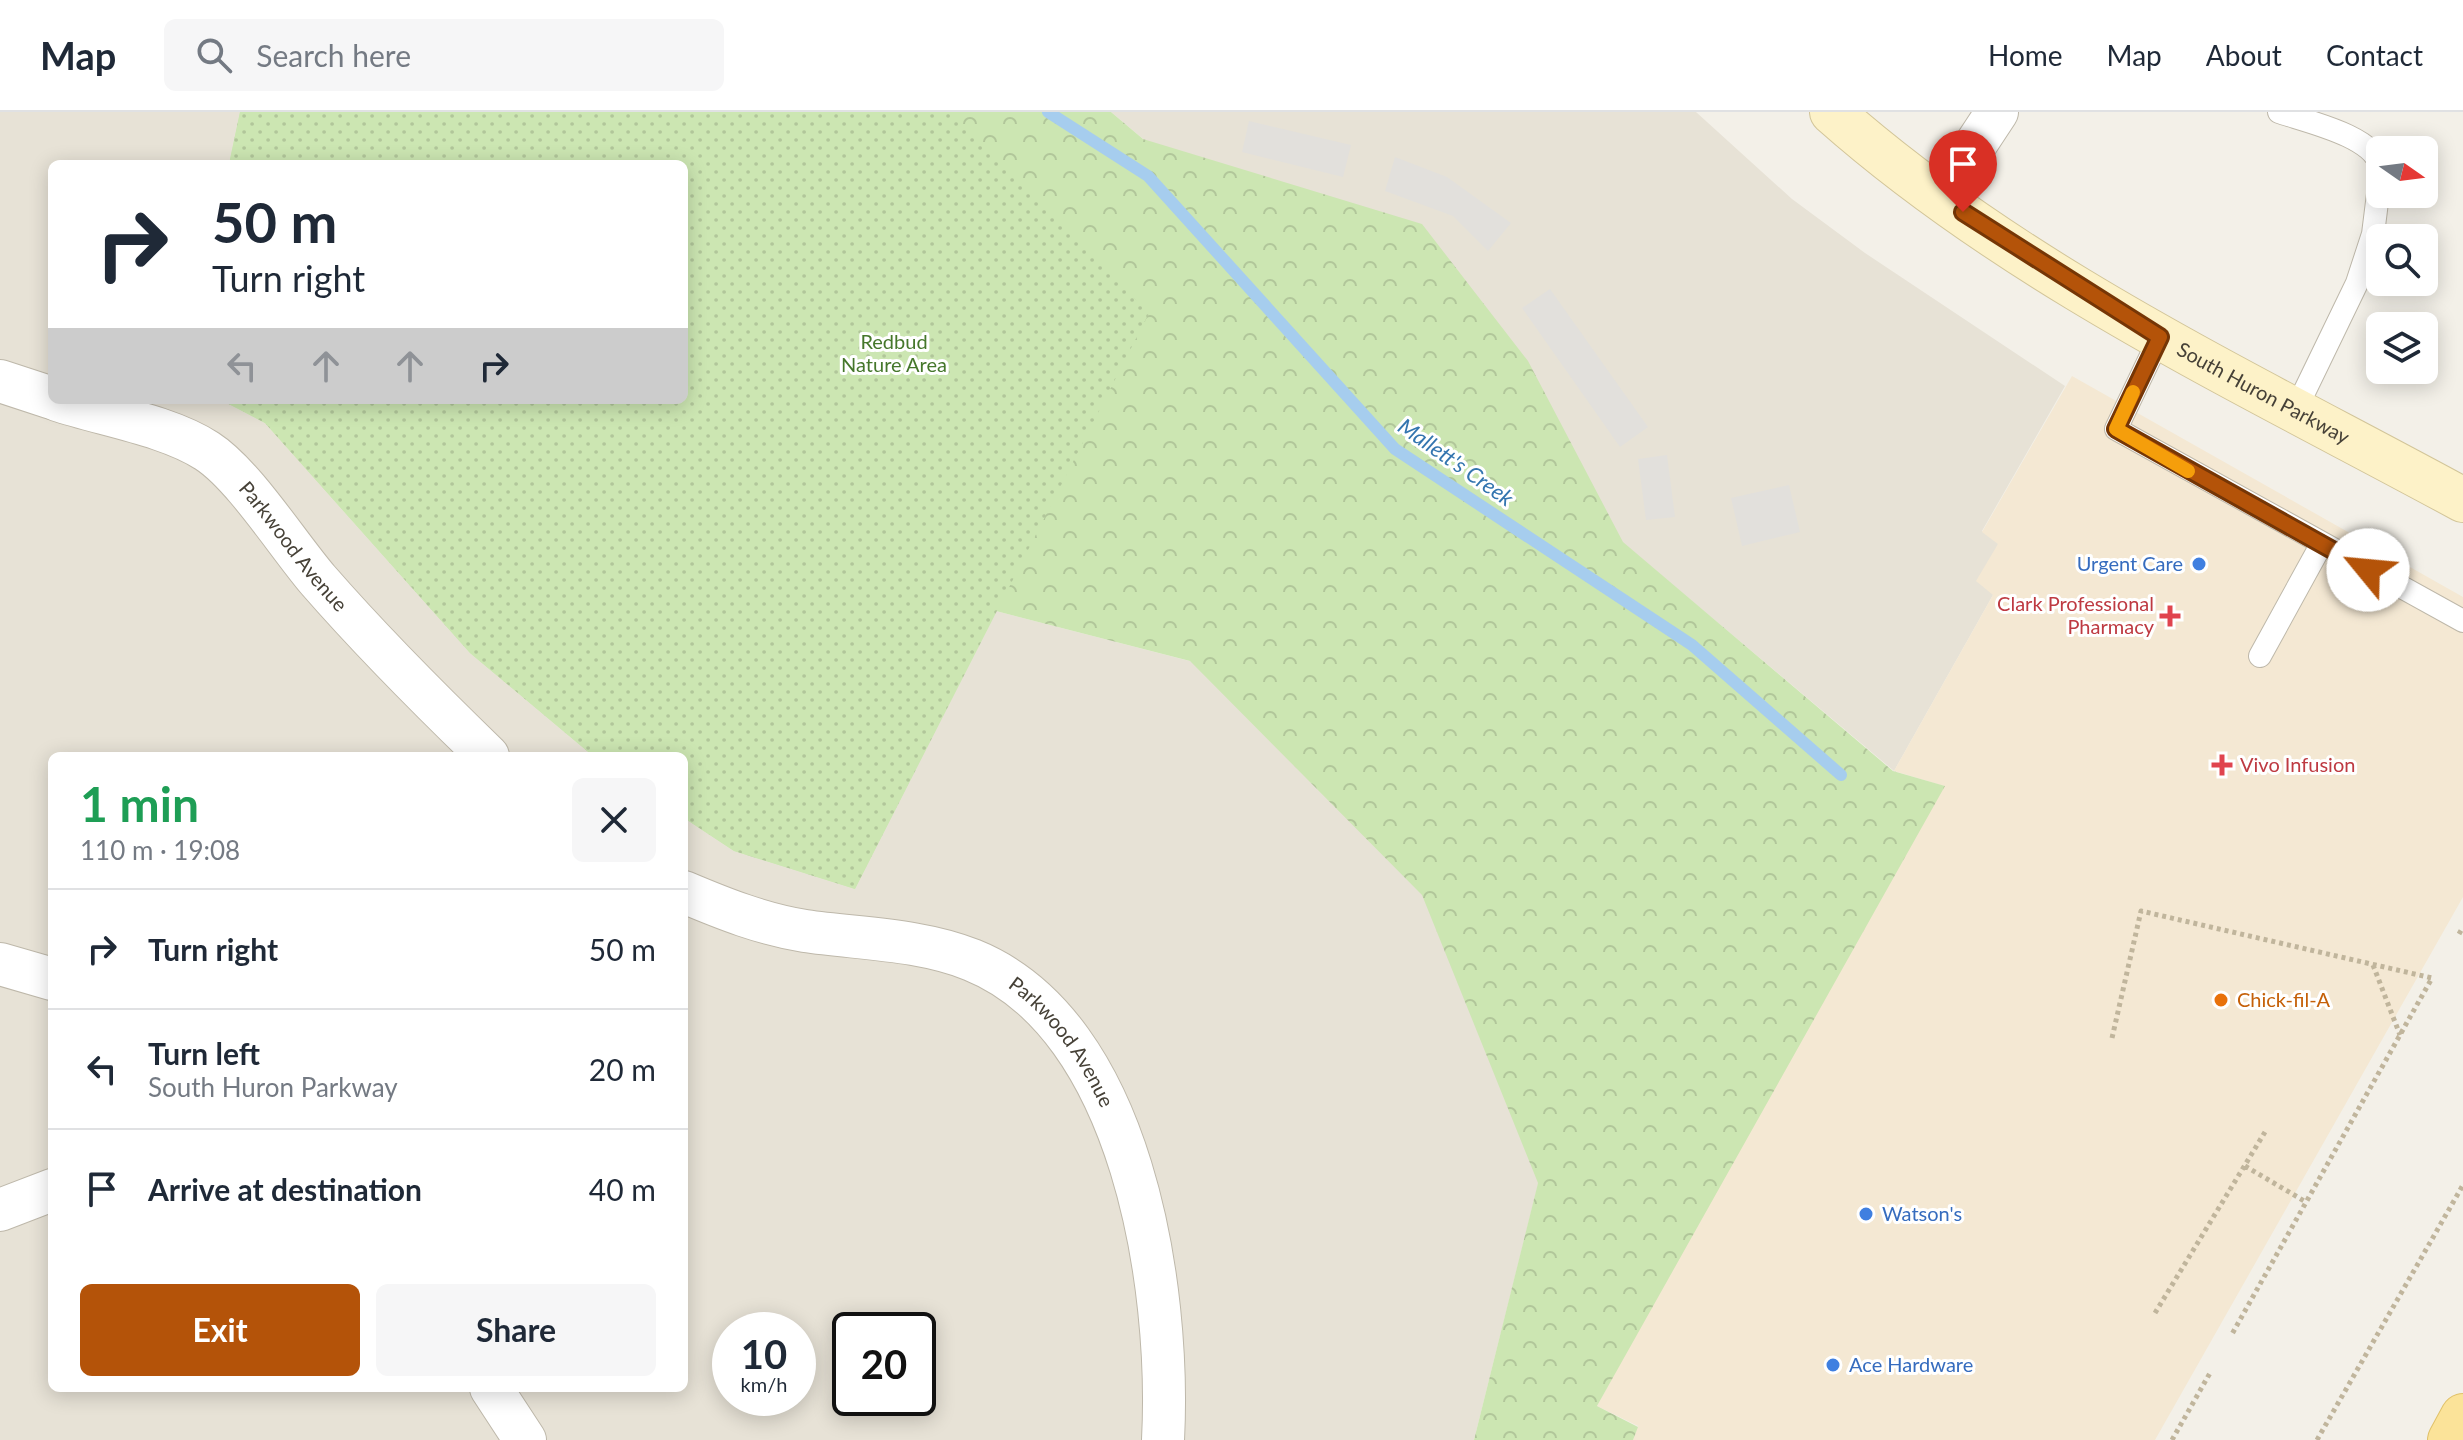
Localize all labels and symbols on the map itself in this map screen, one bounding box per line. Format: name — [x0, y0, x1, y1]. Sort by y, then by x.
pin — [1929, 130, 1997, 212]
north arrow — [2366, 136, 2438, 208]
park label: Redbud Nature Area — [841, 329, 947, 376]
street label: South Huron Parkway — [2173, 336, 2355, 449]
water label: Mallett's Creek — [1393, 412, 1520, 512]
street label: Parkwood Avenue — [235, 476, 353, 616]
position arrow — [2326, 528, 2410, 612]
place label: Urgent Care — [2077, 551, 2183, 575]
marker: Urgent Care — [2190, 555, 2208, 573]
place label: Clark Professional Pharmacy — [1997, 591, 2155, 638]
marker: Clark Professional Pharmacy — [2161, 607, 2179, 625]
place label: Vivo Infusion — [2240, 752, 2355, 776]
marker: Vivo Infusion — [2211, 754, 2233, 776]
street label: Parkwood Avenue — [1005, 971, 1120, 1110]
place label: Chick-fil-A — [2237, 987, 2331, 1011]
marker: Chick-fil-A — [2212, 991, 2230, 1009]
place label: Watson's — [1882, 1201, 1962, 1225]
marker: Watson's — [1857, 1205, 1875, 1223]
speed limit sign: 20 — [832, 1312, 936, 1416]
place label: Ace Hardware — [1849, 1352, 1973, 1376]
marker: Ace Hardware — [1824, 1356, 1842, 1374]

